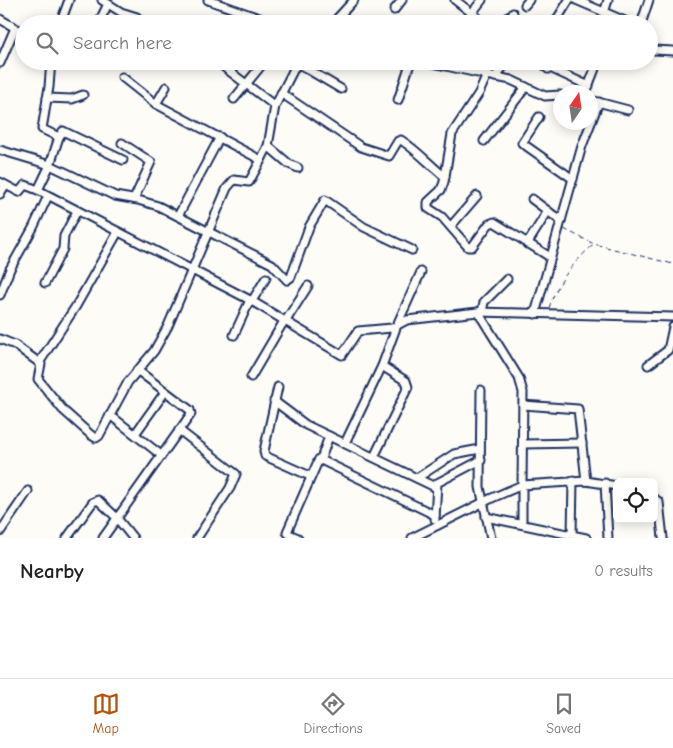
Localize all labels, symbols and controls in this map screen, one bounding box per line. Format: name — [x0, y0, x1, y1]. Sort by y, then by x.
search box — [15, 15, 658, 70]
icon: search — [33, 29, 61, 57]
text: Search here — [73, 32, 172, 54]
north arrow — [553, 85, 598, 130]
map controls — [613, 478, 658, 523]
button: locate — [613, 478, 658, 523]
text: Nearby — [20, 559, 84, 583]
text: 0 results — [594, 562, 653, 580]
tab: Map — [92, 690, 120, 737]
tab: Directions — [303, 690, 363, 737]
tab: Saved — [546, 690, 581, 737]

